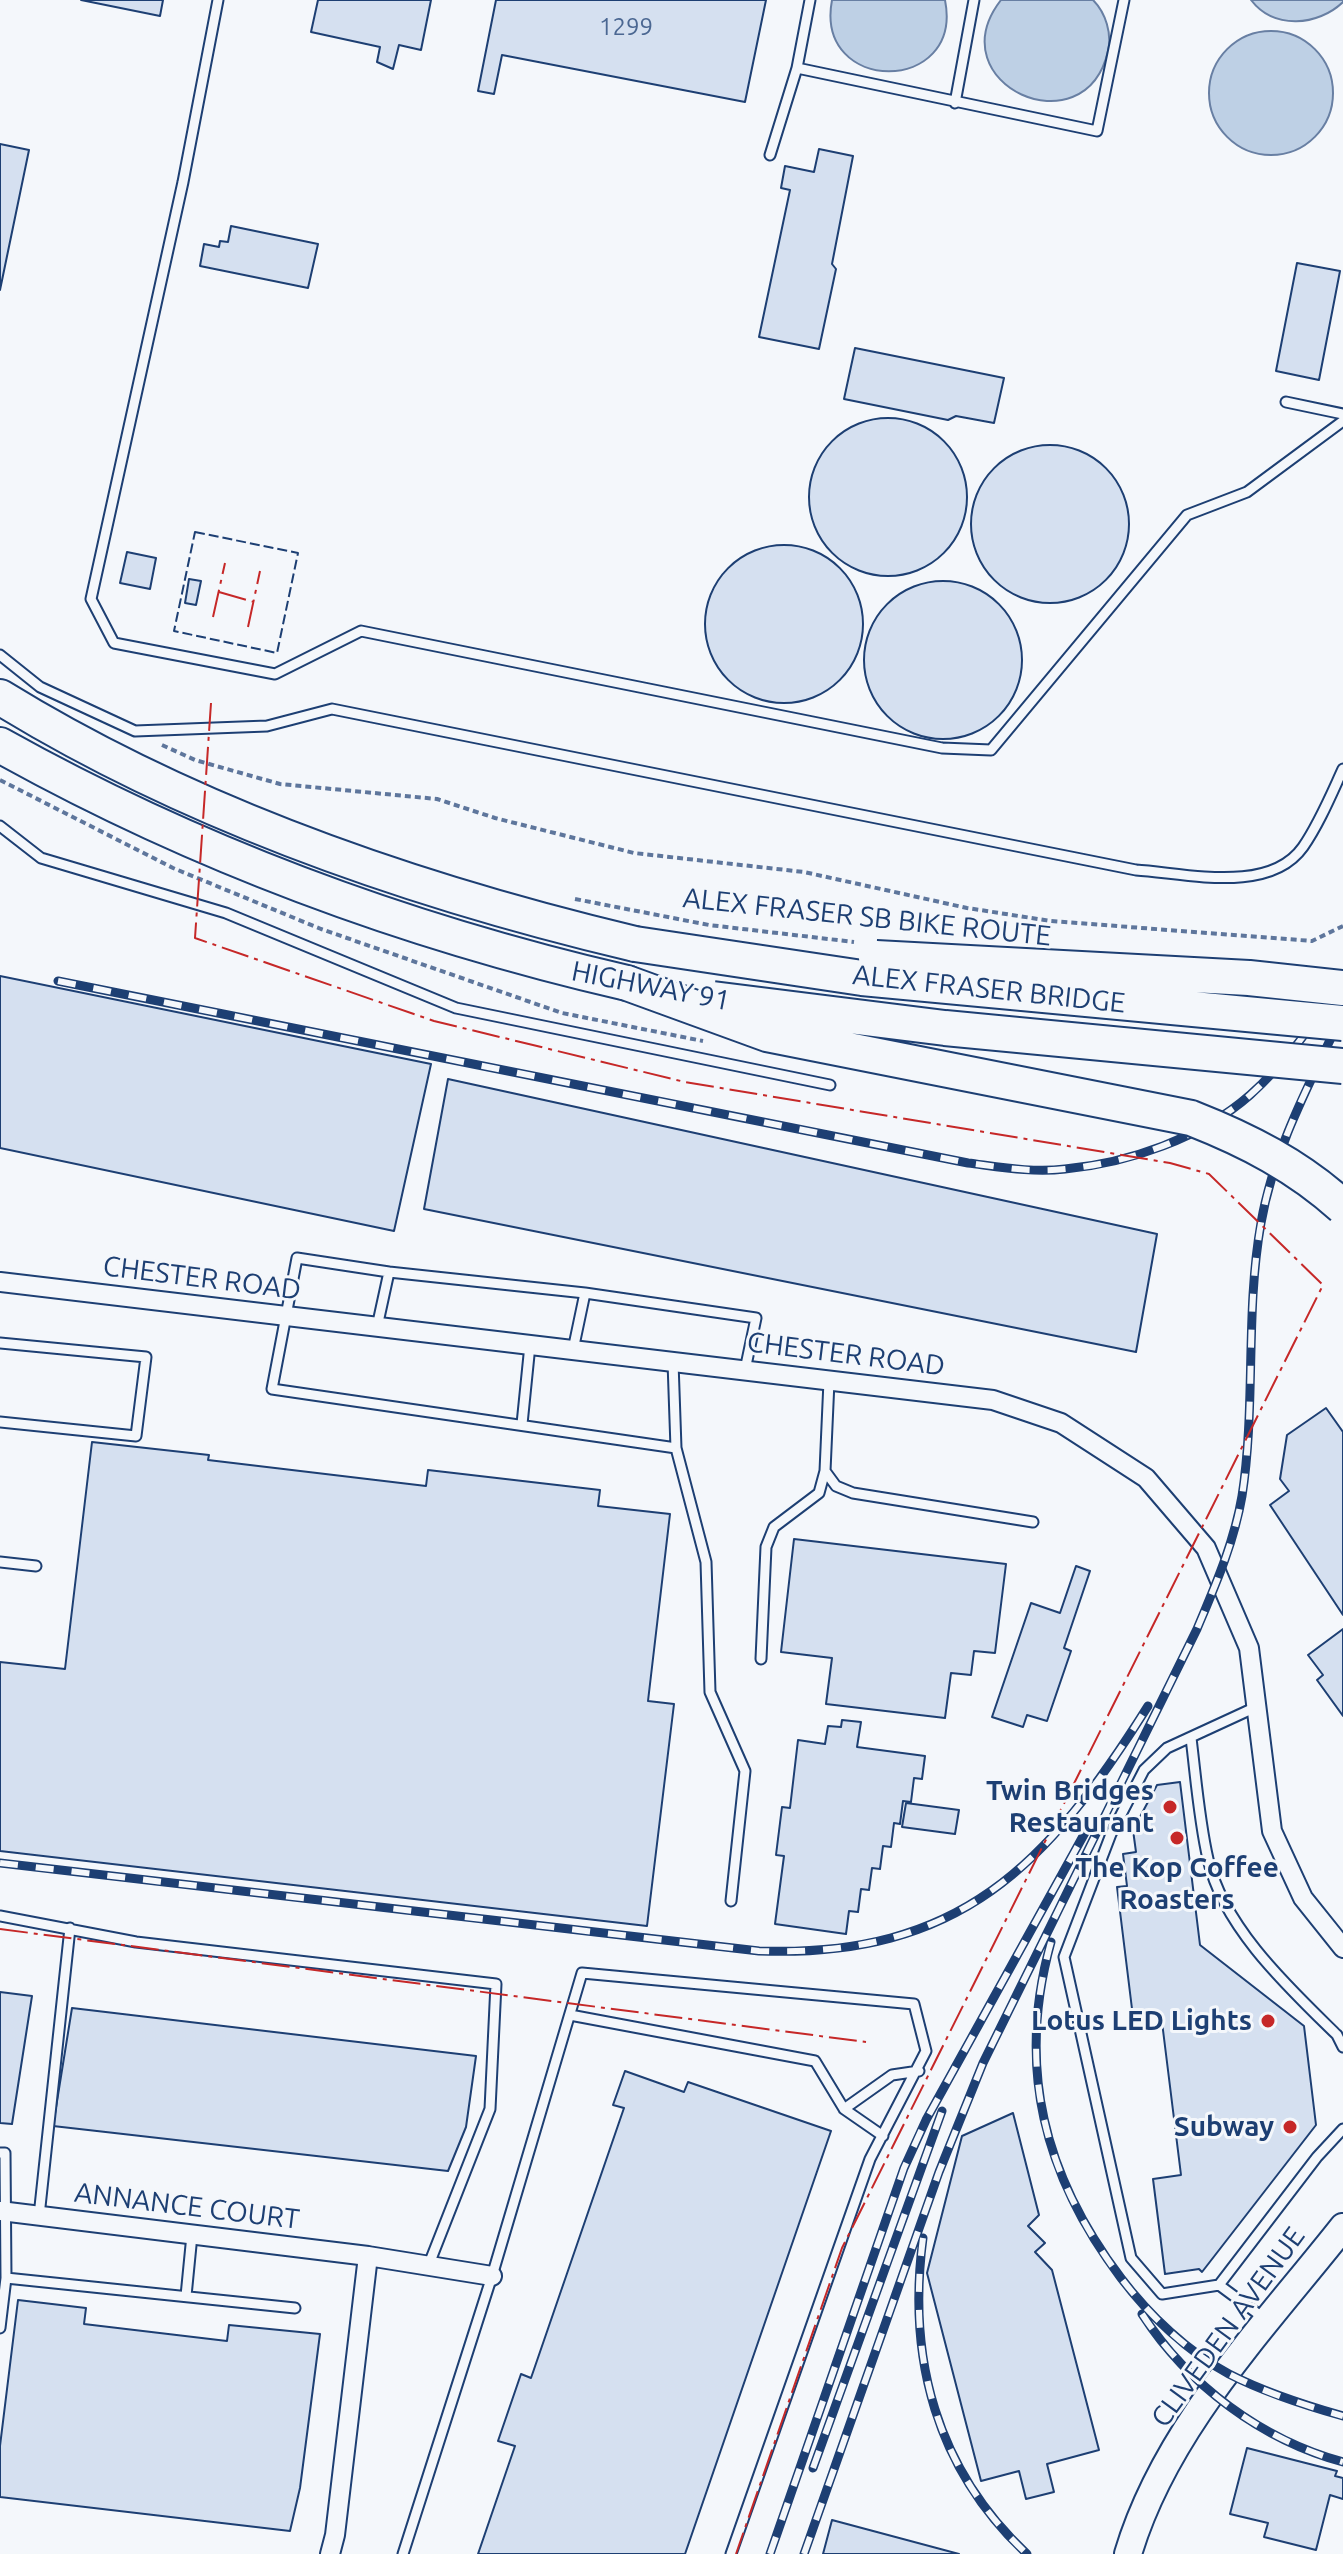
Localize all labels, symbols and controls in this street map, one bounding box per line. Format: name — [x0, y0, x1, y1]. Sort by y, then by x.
house number: 1299 — [599, 13, 653, 41]
street label: ALEX FRASER SB BIKE ROUTE — [681, 881, 1053, 953]
street label: HIGHWAY 91 — [569, 954, 733, 1018]
street label: ALEX FRASER BRIDGE — [851, 958, 1127, 1020]
street label: CHESTER ROAD — [101, 1249, 303, 1307]
street label: CHESTER ROAD — [745, 1325, 947, 1383]
place label: Twin Bridges Restaurant — [986, 1774, 1154, 1840]
marker: Twin Bridges Restaurant — [1161, 1798, 1179, 1816]
marker: The Kop Coffee Roasters — [1168, 1829, 1186, 1847]
place label: The Kop Coffee Roasters — [1075, 1851, 1279, 1917]
place label: Lotus LED Lights — [1031, 2004, 1252, 2038]
marker: Lotus LED Lights — [1259, 2012, 1277, 2030]
place label: Subway — [1174, 2110, 1274, 2144]
marker: Subway — [1281, 2118, 1299, 2136]
street label: ANNANCE COURT — [73, 2176, 301, 2236]
street label: CLIVEDEN AVENUE — [1144, 2220, 1312, 2434]

